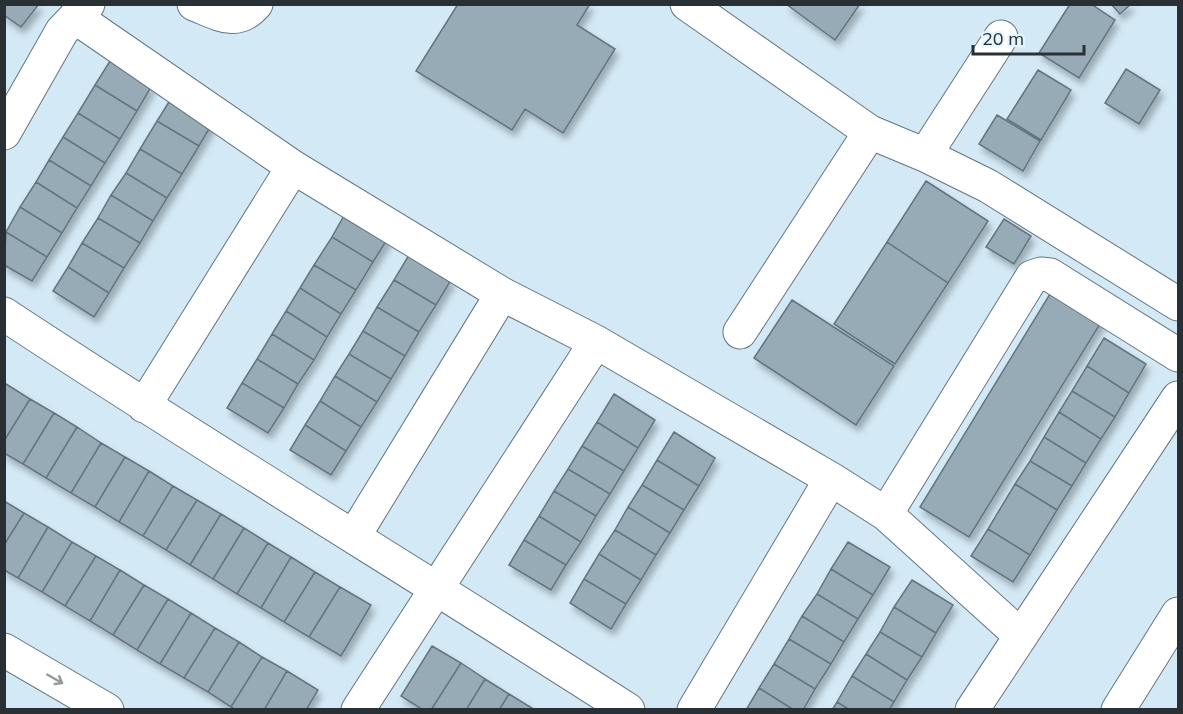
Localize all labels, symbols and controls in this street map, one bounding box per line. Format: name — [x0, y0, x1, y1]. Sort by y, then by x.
scale bar — [973, 18, 1084, 56]
text: 20 m — [982, 27, 1024, 50]
one-way arrow — [46, 673, 63, 685]

